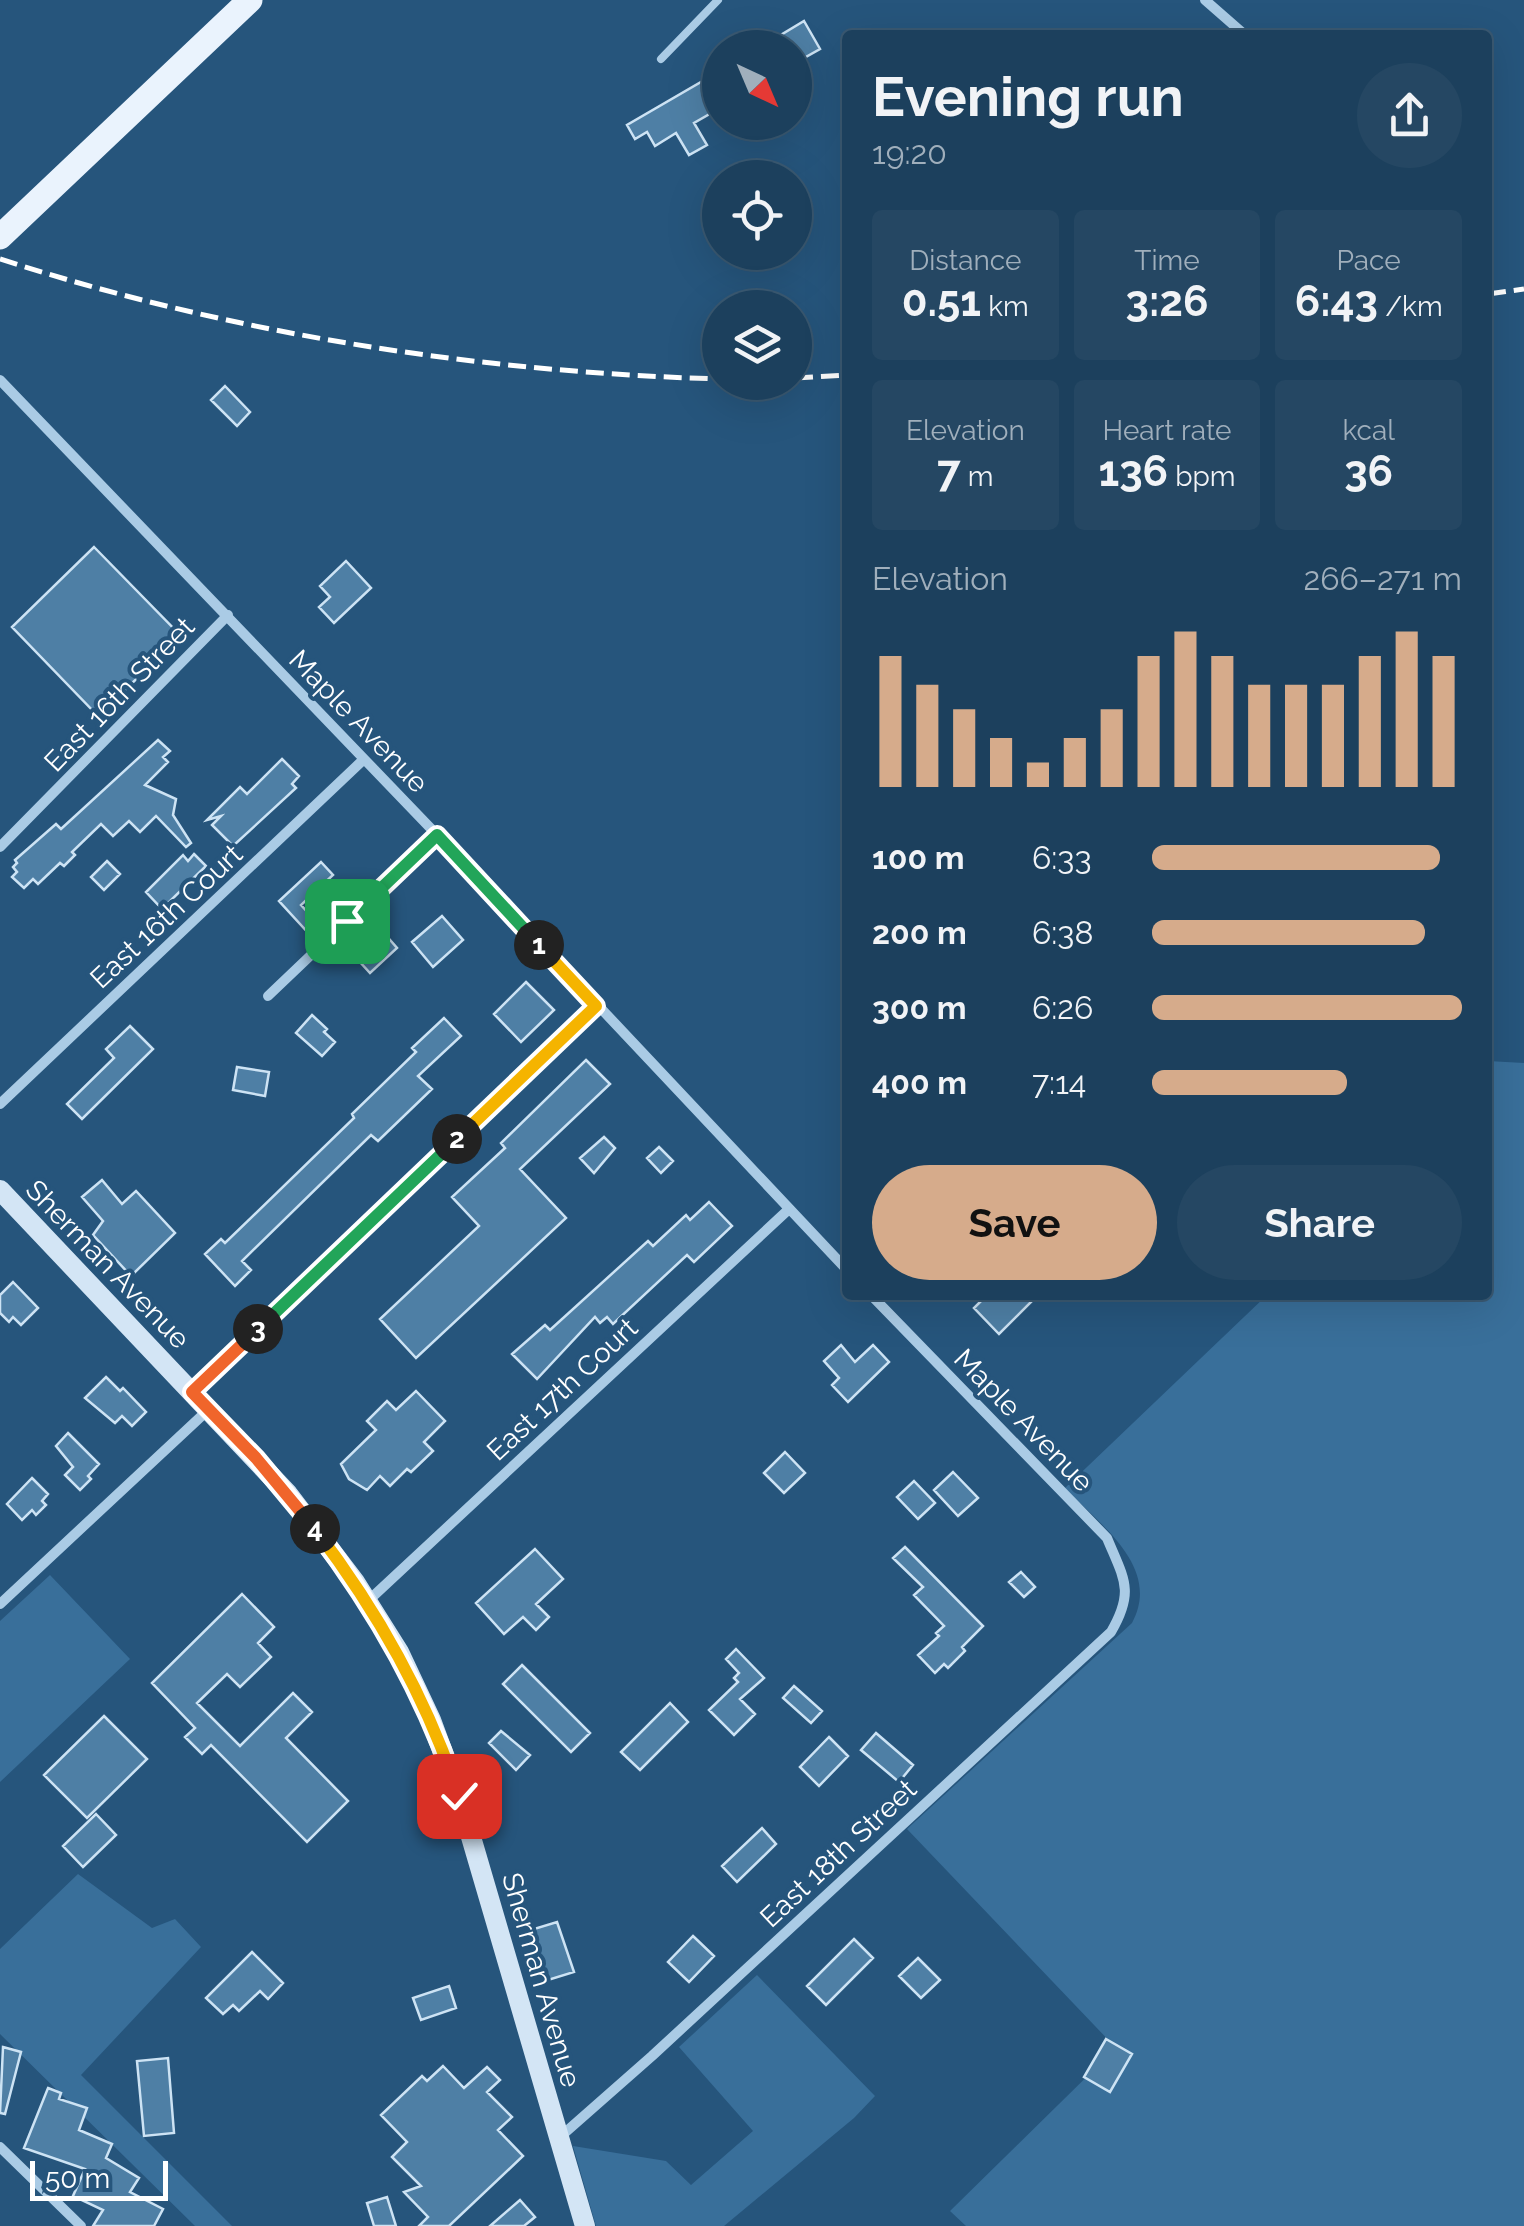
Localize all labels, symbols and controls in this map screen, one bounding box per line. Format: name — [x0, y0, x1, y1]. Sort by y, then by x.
north arrow — [702, 30, 812, 140]
map controls — [702, 30, 812, 400]
button: share — [1357, 63, 1462, 168]
text: Evening run — [872, 64, 1184, 129]
text: 19:20 — [872, 134, 947, 171]
button: locate — [702, 160, 812, 270]
text: Distance — [909, 244, 1021, 277]
text: Time — [1134, 244, 1200, 277]
text: Pace — [1337, 244, 1401, 277]
text: 0.51 — [902, 277, 981, 326]
text: 3:26 — [1125, 277, 1208, 326]
text: 6:43 — [1295, 277, 1378, 326]
button: layers — [702, 290, 812, 400]
text: km — [981, 290, 1029, 323]
text: /km — [1378, 290, 1443, 323]
text: Elevation — [906, 414, 1025, 447]
text: Heart rate — [1103, 414, 1231, 447]
text: kcal — [1342, 414, 1395, 447]
text: 7 — [937, 447, 961, 496]
text: 136 — [1098, 447, 1168, 496]
text: 36 — [1344, 447, 1393, 496]
text: m — [961, 460, 994, 493]
text: bpm — [1168, 460, 1236, 493]
text: Elevation — [872, 560, 1008, 597]
text: 266–271 m — [1304, 560, 1462, 597]
street label: East 16th Street — [37, 610, 202, 778]
street label: Maple Avenue — [282, 643, 435, 800]
street label: East 16th Court — [84, 837, 250, 995]
text: 100 m — [872, 839, 965, 876]
text: 6:33 — [1032, 839, 1092, 876]
pin — [305, 879, 390, 964]
icon: arrive — [320, 894, 375, 949]
text: 200 m — [872, 914, 967, 951]
text: 6:38 — [1032, 914, 1093, 951]
pin: 1 — [514, 920, 564, 970]
text: 1 — [532, 928, 546, 961]
text: 300 m — [872, 989, 967, 1026]
text: 6:26 — [1032, 989, 1093, 1026]
text: 400 m — [872, 1064, 967, 1101]
text: 7:14 — [1032, 1064, 1086, 1101]
pin: 2 — [432, 1114, 482, 1164]
text: 2 — [449, 1122, 465, 1155]
button: Save — [872, 1165, 1157, 1280]
button: Share — [1177, 1165, 1462, 1280]
street label: Sherman Avenue — [19, 1173, 196, 1355]
pin: 3 — [233, 1304, 283, 1354]
street label: East 17th Court — [480, 1311, 645, 1467]
text: 3 — [250, 1312, 266, 1345]
street label: Maple Avenue — [947, 1342, 1100, 1499]
pin: 4 — [290, 1504, 340, 1554]
text: 4 — [307, 1512, 323, 1545]
pin — [417, 1754, 502, 1839]
icon: check — [432, 1769, 487, 1824]
street label: East 18th Street — [753, 1772, 924, 1934]
street label: Sherman Avenue — [495, 1869, 588, 2091]
scale bar — [30, 2156, 168, 2200]
text: 50 m — [45, 2162, 110, 2195]

